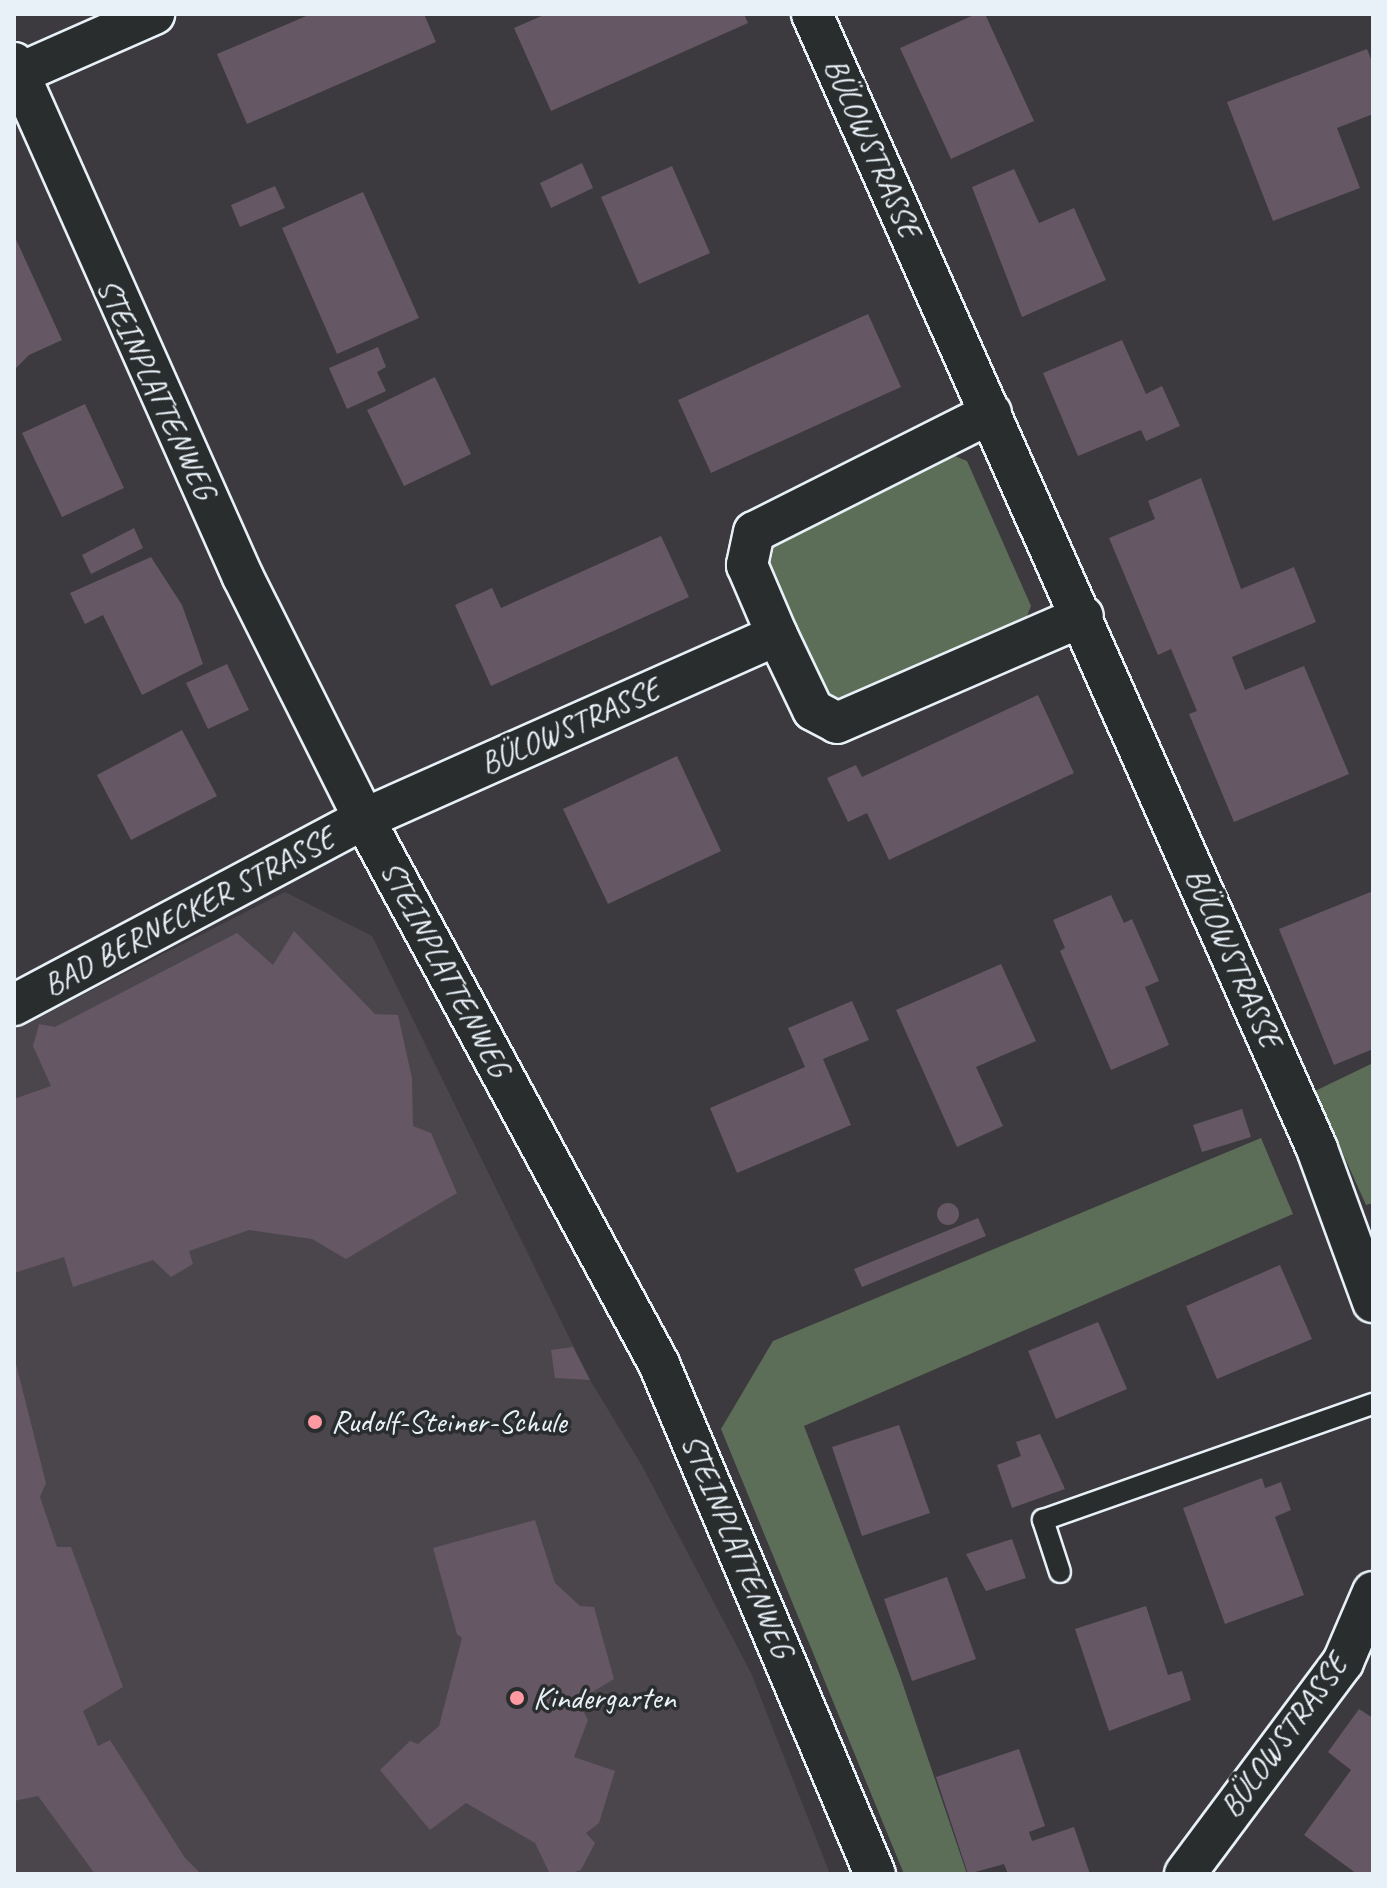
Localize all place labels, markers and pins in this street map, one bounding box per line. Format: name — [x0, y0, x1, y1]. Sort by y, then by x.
place label: Rudolf-Steiner-Schule — [331, 1403, 566, 1441]
marker: Rudolf-Steiner-Schule — [306, 1413, 324, 1431]
place label: Kindergarten — [533, 1679, 676, 1717]
marker: Kindergarten — [508, 1689, 526, 1707]

